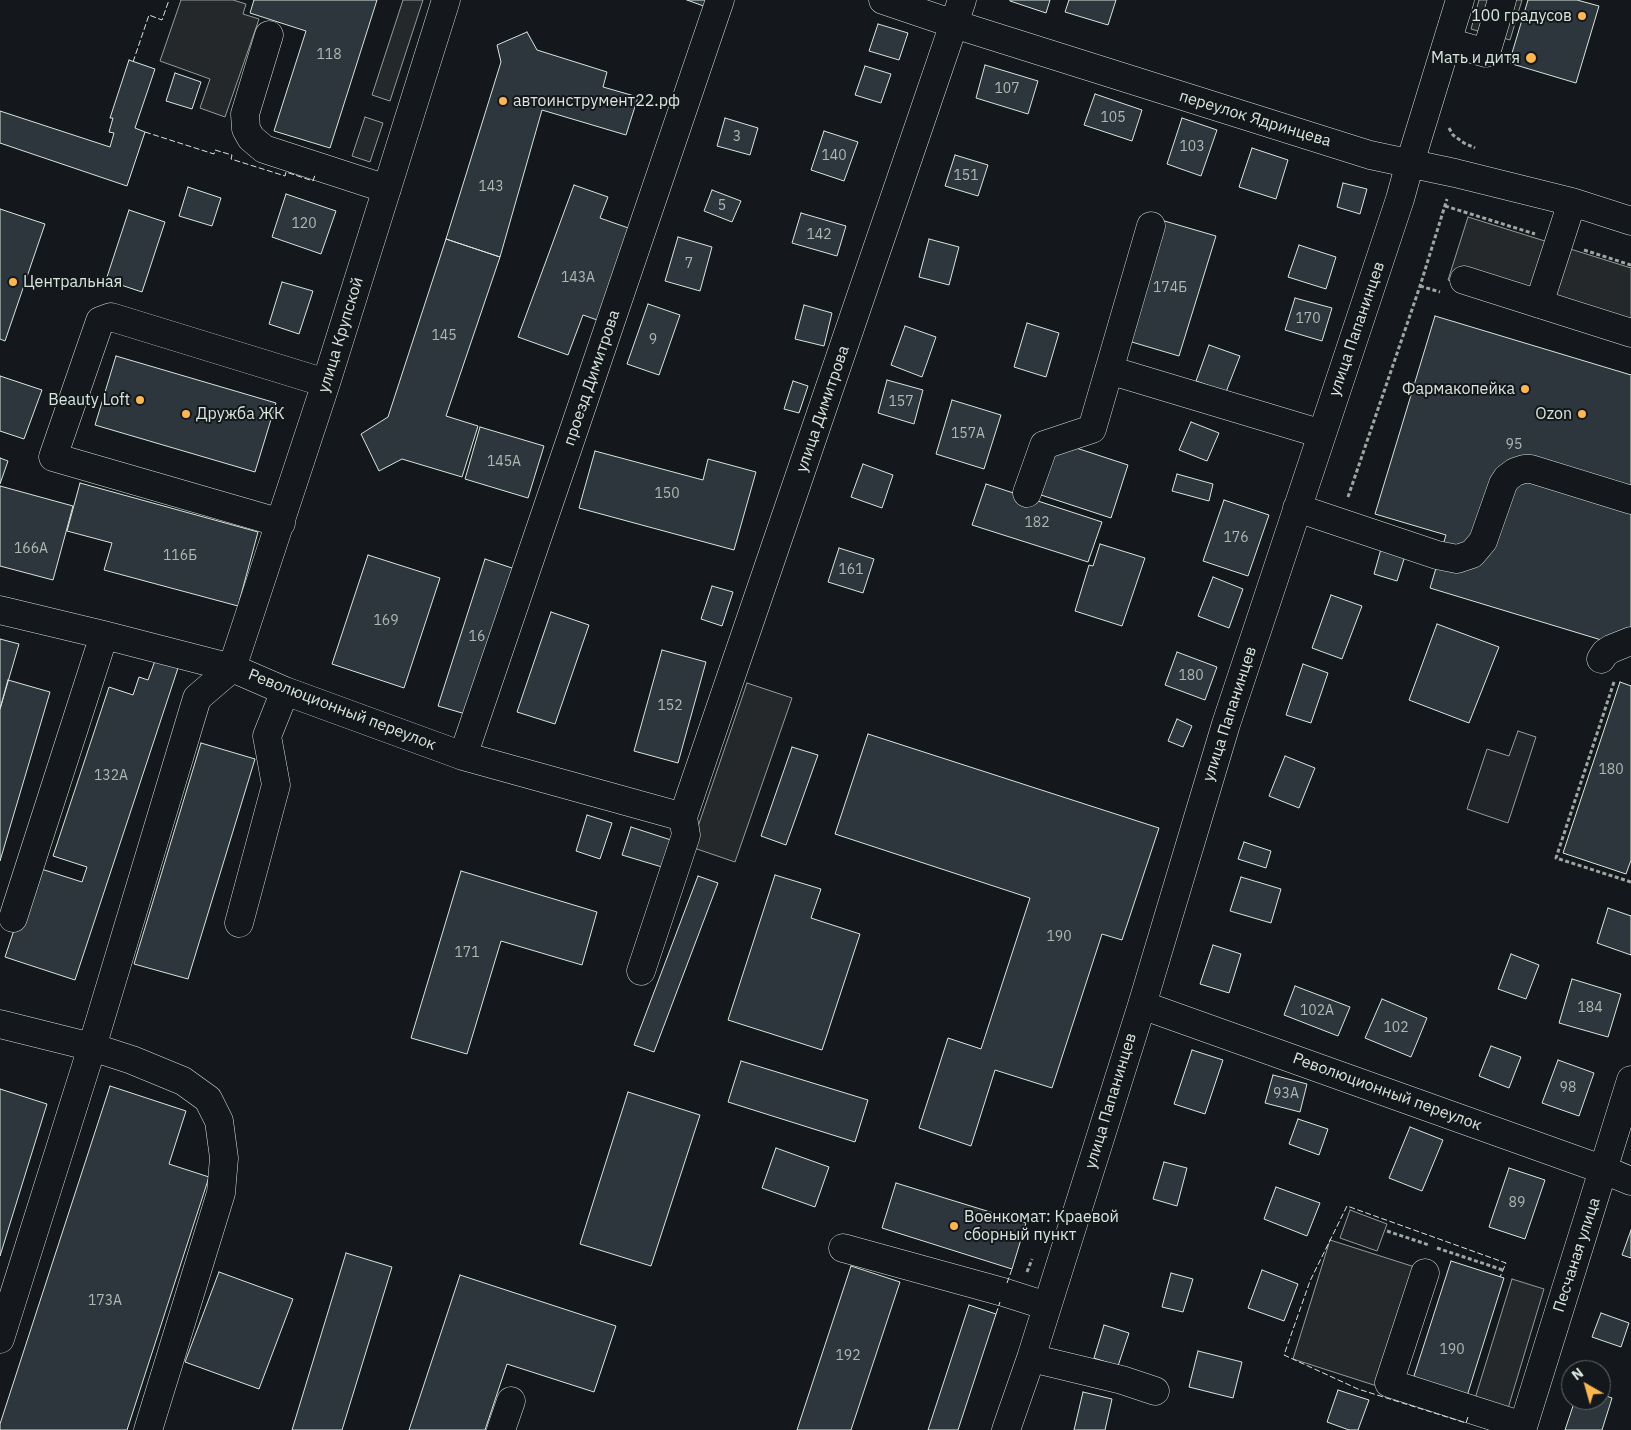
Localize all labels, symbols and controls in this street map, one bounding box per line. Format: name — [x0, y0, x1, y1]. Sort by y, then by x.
place label: 100 градусов — [1471, 6, 1572, 26]
marker: 100 градусов — [1576, 10, 1588, 22]
house number: 118 — [316, 47, 342, 63]
place label: Мать и дитя — [1431, 48, 1520, 68]
marker: Мать и дитя — [1524, 51, 1538, 65]
house number: 107 — [994, 81, 1020, 97]
street label: переулок Ядринцева — [1177, 87, 1333, 151]
place label: автоинструмент22.рф — [513, 91, 680, 111]
marker: автоинструмент22.рф — [497, 95, 509, 107]
house number: 105 — [1100, 110, 1126, 126]
house number: 3 — [733, 129, 741, 145]
house number: 103 — [1179, 139, 1205, 155]
house number: 140 — [821, 148, 847, 164]
house number: 151 — [953, 168, 979, 184]
house number: 143 — [478, 179, 504, 195]
house number: 5 — [718, 198, 726, 214]
house number: 120 — [291, 216, 317, 232]
house number: 142 — [806, 227, 832, 243]
house number: 7 — [685, 256, 693, 272]
street label: улица Папанинцев — [1325, 259, 1389, 399]
house number: 143А — [561, 270, 595, 286]
place label: Центральная — [23, 272, 122, 292]
street label: улица Крупской — [314, 275, 368, 395]
marker: Центральная — [7, 276, 19, 288]
house number: 174Б — [1153, 280, 1187, 296]
street label: проезд Димитрова — [560, 308, 624, 448]
house number: 170 — [1295, 311, 1321, 327]
house number: 145 — [431, 328, 457, 344]
house number: 9 — [649, 332, 657, 348]
street label: улица Димитрова — [792, 343, 854, 475]
place label: Фармакопейка — [1402, 379, 1515, 399]
marker: Фармакопейка — [1519, 383, 1531, 395]
place label: Beauty Loft — [48, 390, 130, 410]
marker: Beauty Loft — [134, 394, 146, 406]
house number: 157 — [888, 394, 914, 410]
place label: Дружба ЖК — [196, 404, 285, 424]
place label: Ozon — [1535, 404, 1572, 424]
marker: Дружба ЖК — [180, 408, 192, 420]
marker: Ozon — [1576, 408, 1588, 420]
house number: 157А — [951, 426, 985, 442]
house number: 95 — [1506, 437, 1522, 453]
house number: 145А — [487, 454, 521, 470]
house number: 150 — [654, 486, 680, 502]
house number: 182 — [1024, 515, 1050, 531]
house number: 176 — [1223, 530, 1249, 546]
house number: 166А — [14, 541, 48, 557]
house number: 116Б — [163, 548, 197, 564]
house number: 161 — [838, 562, 864, 578]
house number: 169 — [373, 613, 399, 629]
house number: 16 — [469, 629, 485, 645]
street label: улица Папанинцев — [1199, 644, 1261, 784]
street label: Революционный переулок — [245, 665, 439, 755]
house number: 180 — [1178, 668, 1204, 684]
house number: 152 — [657, 698, 683, 714]
house number: 180 — [1598, 762, 1624, 778]
house number: 132А — [94, 768, 128, 784]
house number: 190 — [1046, 929, 1072, 945]
house number: 171 — [454, 945, 480, 961]
house number: 184 — [1577, 1000, 1603, 1016]
house number: 102А — [1300, 1003, 1334, 1019]
house number: 102 — [1383, 1020, 1409, 1036]
street label: улица Папанинцев — [1081, 1031, 1141, 1171]
street label: Революционный переулок — [1290, 1049, 1484, 1135]
house number: 98 — [1560, 1080, 1576, 1096]
house number: 93А — [1273, 1086, 1299, 1102]
house number: 89 — [1509, 1195, 1525, 1211]
street label: Песчаная улица — [1549, 1195, 1605, 1315]
place label: Военкомат: Краевой сборный пункт — [964, 1207, 1119, 1245]
marker: Военкомат: Краевой сборный пункт — [948, 1220, 960, 1232]
house number: 173А — [88, 1293, 122, 1309]
house number: 190 — [1439, 1342, 1465, 1358]
house number: 192 — [835, 1348, 861, 1364]
north arrow — [1561, 1360, 1611, 1410]
text: N — [1568, 1364, 1587, 1384]

